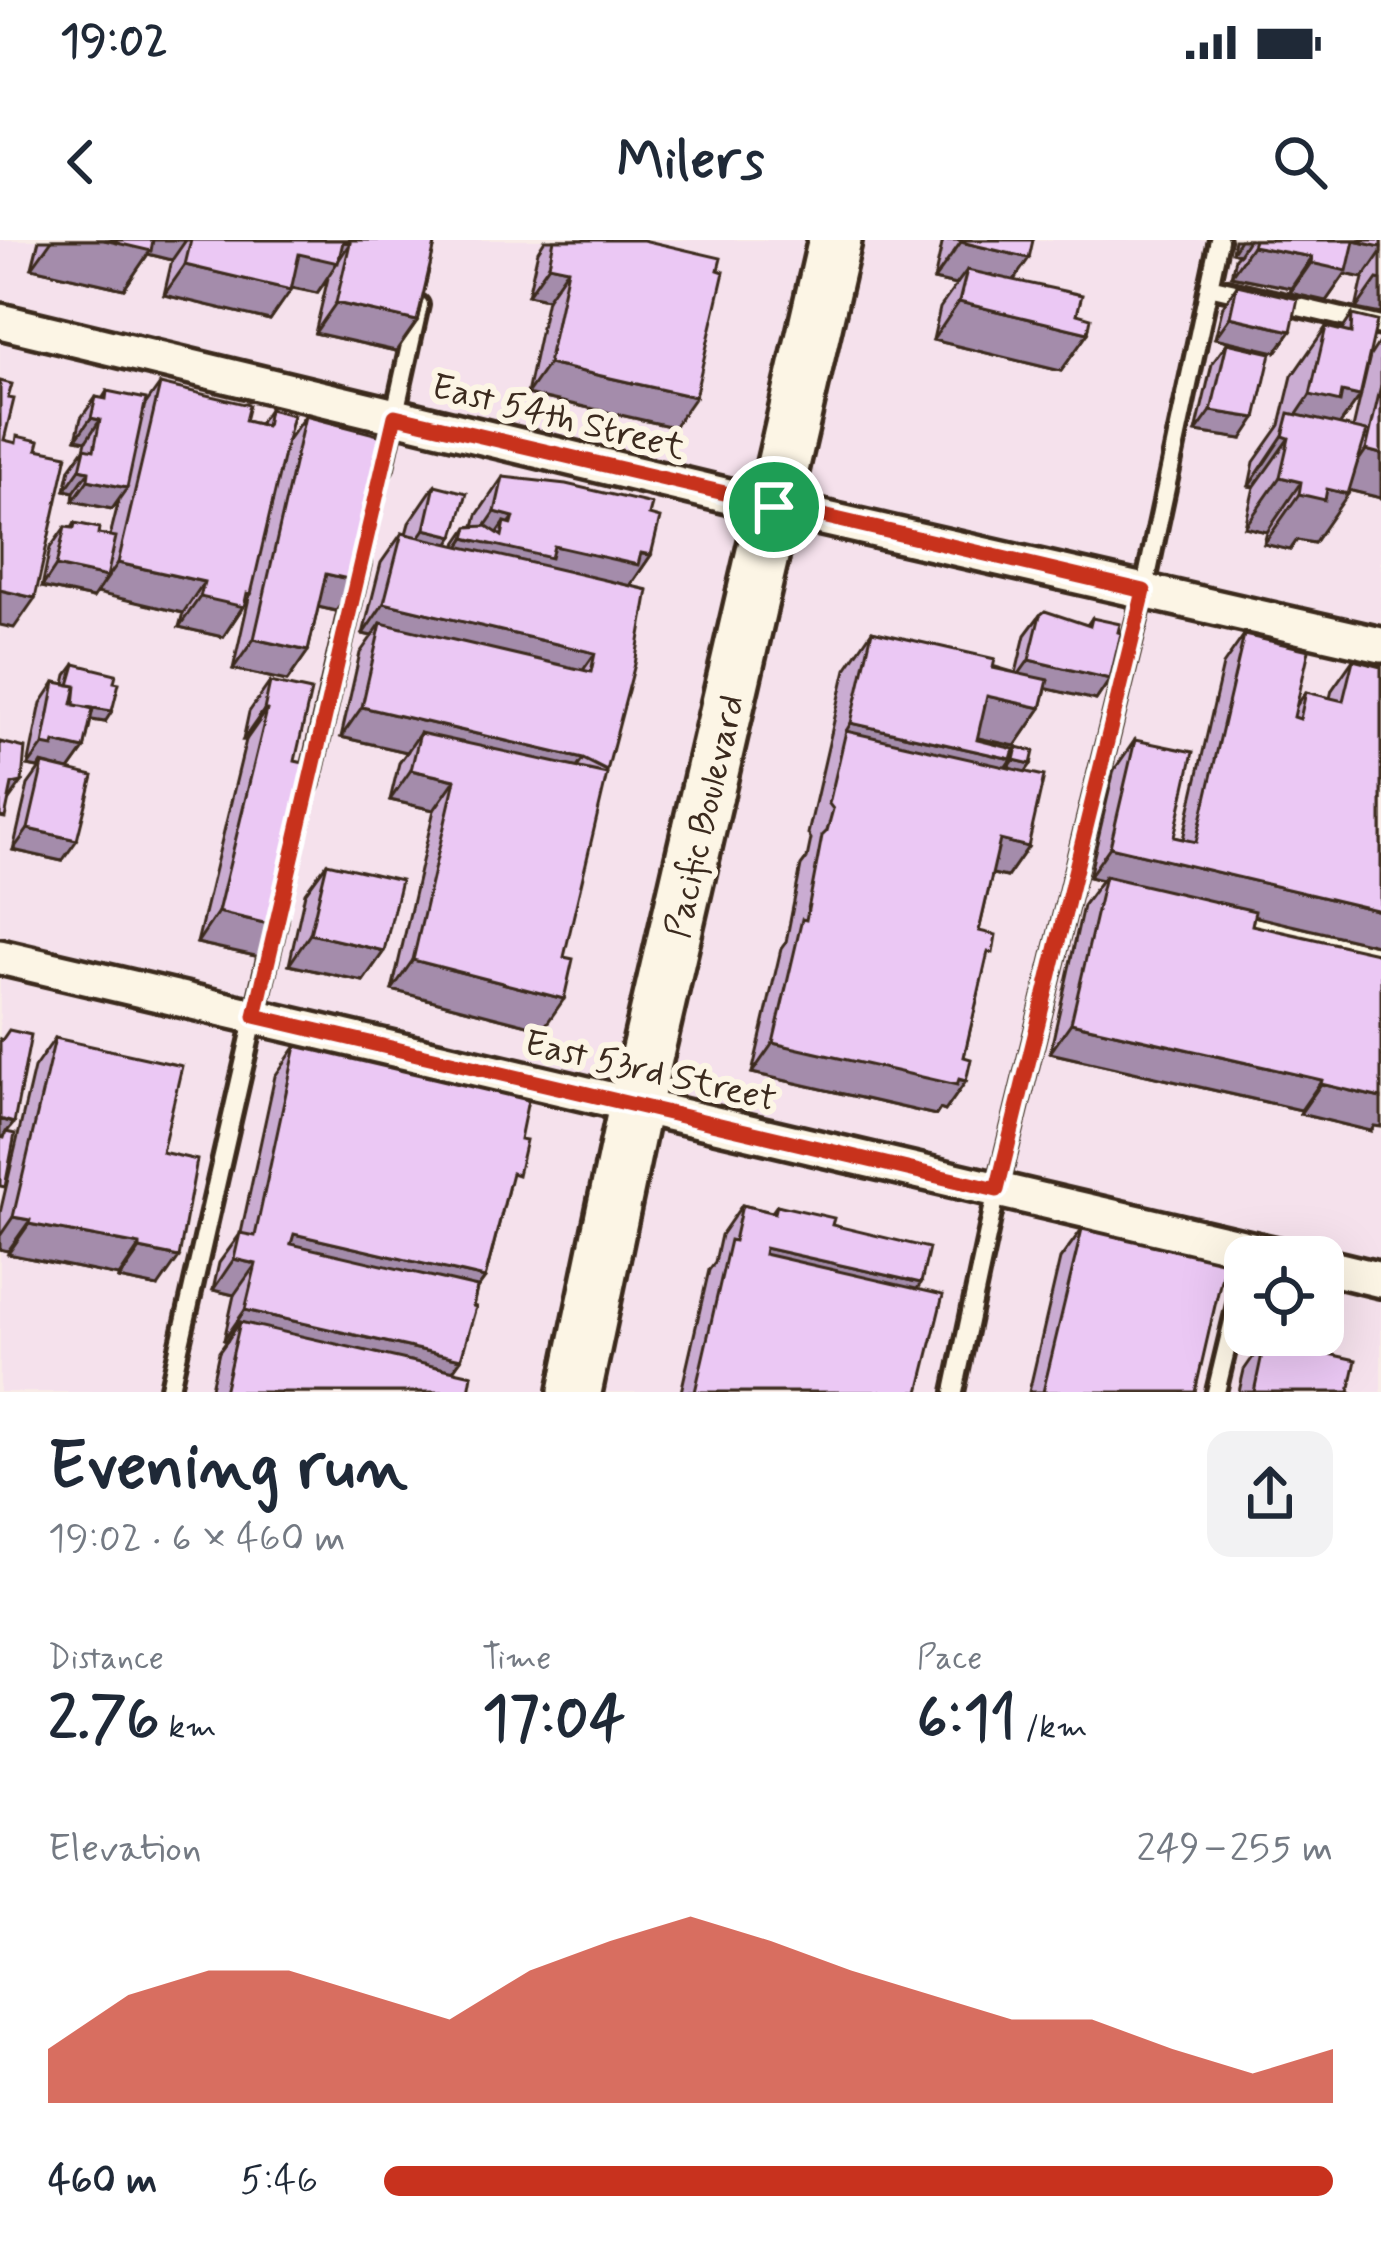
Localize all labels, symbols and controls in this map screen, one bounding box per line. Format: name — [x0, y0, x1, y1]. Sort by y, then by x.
text: 19:02 — [60, 13, 168, 72]
text: Milers — [617, 127, 764, 198]
icon: back — [48, 129, 114, 195]
icon: search — [1267, 129, 1333, 195]
street label: East 54th Street — [426, 364, 690, 473]
pin — [723, 456, 825, 558]
icon: arrive — [741, 474, 807, 540]
street label: Pacific Boulevard — [656, 691, 757, 943]
street label: East 53rd Street — [520, 1021, 781, 1124]
map controls — [1224, 1236, 1344, 1356]
button: locate — [1224, 1236, 1344, 1356]
text: Evening run — [48, 1426, 408, 1512]
button: share — [1207, 1431, 1333, 1557]
text: 19:02 · 6 × 460 m — [48, 1514, 346, 1565]
text: Distance — [48, 1637, 164, 1681]
text: Time — [482, 1637, 551, 1681]
text: Pace — [917, 1637, 982, 1681]
text: 2.76 — [48, 1681, 159, 1760]
text: 17:04 — [482, 1681, 625, 1760]
text: 6:11 — [917, 1681, 1016, 1760]
text: km — [159, 1706, 217, 1750]
text: /km — [1016, 1706, 1087, 1750]
text: Elevation — [48, 1824, 202, 1875]
text: 249–255 m — [1137, 1824, 1333, 1875]
text: 460 m — [48, 2156, 157, 2207]
text: 5:46 — [240, 2156, 318, 2207]

